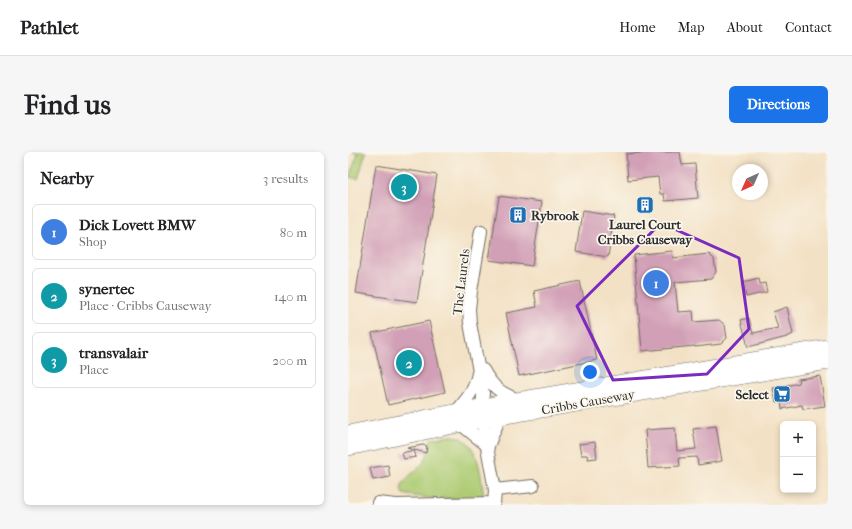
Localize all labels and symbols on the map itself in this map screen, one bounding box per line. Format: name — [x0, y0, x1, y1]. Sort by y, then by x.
north arrow — [732, 164, 768, 200]
pin: 3 — [391, 172, 417, 202]
building icon: Laurel Court Cribbs Causeway — [635, 195, 655, 215]
building icon: Rybrook — [508, 205, 528, 225]
place label: Rybrook — [531, 208, 580, 224]
place label: Laurel Court Cribbs Causeway — [598, 217, 693, 248]
street label: The Laurels — [449, 248, 473, 316]
pin: 1 — [643, 268, 669, 298]
pin: 2 — [396, 348, 422, 378]
your location — [580, 362, 600, 382]
supermarket icon: Select — [772, 384, 792, 404]
street label: Cribbs Causeway — [540, 386, 637, 418]
place label: Select — [736, 387, 769, 402]

